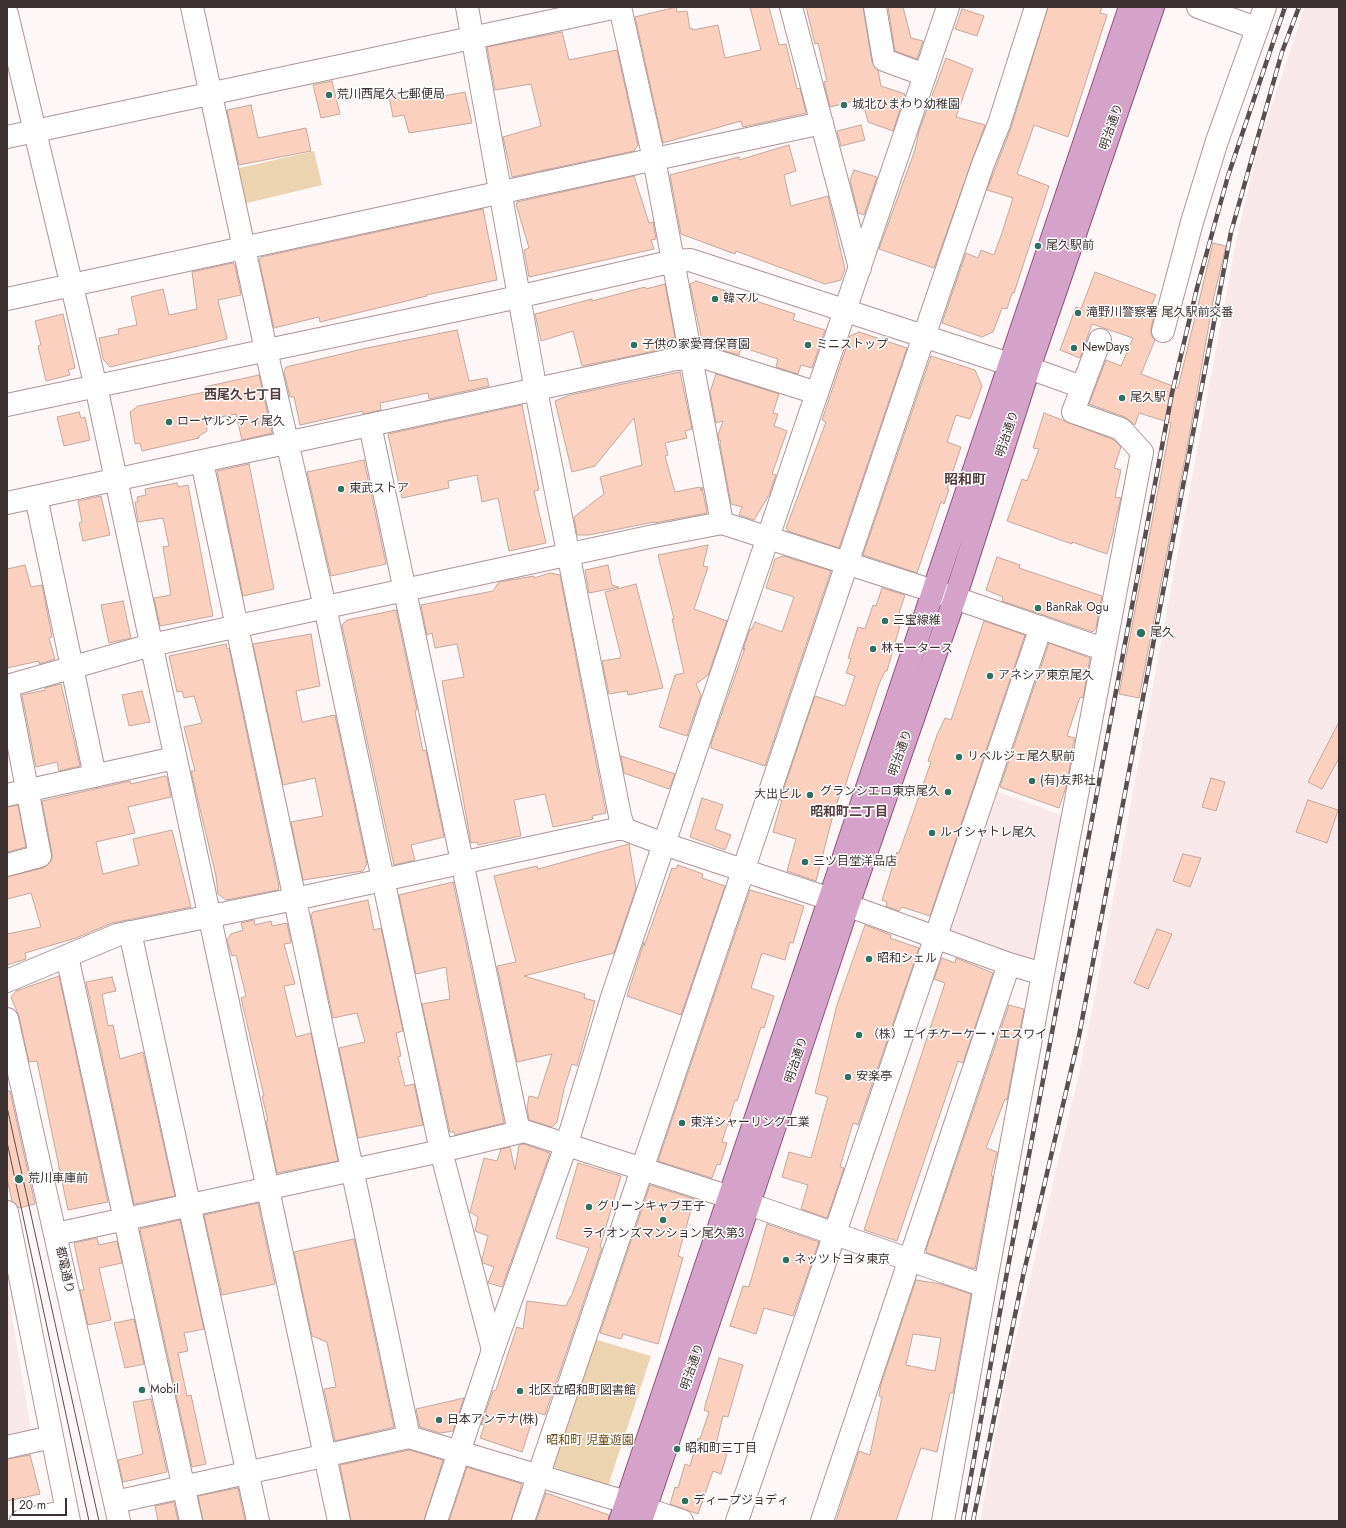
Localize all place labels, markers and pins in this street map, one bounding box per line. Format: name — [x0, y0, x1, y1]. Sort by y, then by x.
place label: 荒川西尾久七郵便局 — [337, 88, 445, 102]
marker: 荒川西尾久七郵便局 — [324, 90, 334, 100]
place label: 城北ひまわり幼稚園 — [852, 98, 960, 112]
marker: 城北ひまわり幼稚園 — [839, 100, 849, 110]
place label: 尾久駅前 — [1046, 239, 1094, 253]
marker: 尾久駅前 — [1033, 241, 1043, 251]
place label: 韓マル — [723, 292, 759, 306]
marker: 韓マル — [710, 294, 720, 304]
place label: 滝野川警察署 尾久駅前交番 — [1086, 306, 1234, 320]
marker: 滝野川警察署 尾久駅前交番 — [1073, 308, 1083, 318]
place label: 子供の家愛育保育園 — [642, 338, 750, 352]
place label: ミニストップ — [816, 338, 888, 352]
marker: 子供の家愛育保育園 — [629, 340, 639, 350]
marker: ミニストップ — [803, 340, 813, 350]
place label: NewDays — [1082, 341, 1129, 355]
marker: NewDays — [1069, 343, 1079, 353]
place label: 尾久駅 — [1130, 391, 1166, 405]
marker: 尾久駅 — [1117, 393, 1127, 403]
place label: ローヤルシティ尾久 — [177, 415, 285, 429]
marker: ローヤルシティ尾久 — [164, 417, 174, 427]
place label: 東武ストア — [349, 482, 409, 496]
marker: 東武ストア — [336, 484, 346, 494]
place label: BanRak Ogu — [1046, 601, 1109, 615]
marker: BanRak Ogu — [1033, 603, 1043, 613]
place label: 三宝線維 — [893, 614, 941, 628]
marker: 三宝線維 — [880, 616, 890, 626]
place label: 尾久 — [1150, 626, 1174, 640]
marker: 尾久 — [1135, 627, 1147, 639]
place label: 林モータース — [881, 642, 953, 656]
marker: 林モータース — [868, 644, 878, 654]
place label: アネシア東京尾久 — [998, 669, 1094, 683]
marker: アネシア東京尾久 — [985, 671, 995, 681]
place label: リベルジェ尾久駅前 — [967, 750, 1075, 764]
marker: リベルジェ尾久駅前 — [954, 752, 964, 762]
place label: (有)友邦社 — [1040, 774, 1095, 788]
marker: (有)友邦社 — [1027, 776, 1037, 786]
place label: グランシエロ東京尾久 — [820, 785, 940, 799]
marker: グランシエロ東京尾久 — [943, 787, 953, 797]
place label: 大出ビル — [754, 788, 802, 802]
marker: 大出ビル — [805, 790, 815, 800]
place label: ルイシャトレ尾久 — [940, 826, 1036, 840]
marker: ルイシャトレ尾久 — [927, 828, 937, 838]
place label: 三ツ目堂洋品店 — [813, 855, 897, 869]
marker: 三ツ目堂洋品店 — [800, 857, 810, 867]
place label: 昭和シェル — [877, 952, 937, 966]
marker: 昭和シェル — [864, 954, 874, 964]
place label: （株）エイチケーケー・エスワイ — [867, 1028, 1047, 1042]
marker: （株）エイチケーケー・エスワイ — [854, 1030, 864, 1040]
place label: 安楽亭 — [856, 1070, 892, 1084]
marker: 安楽亭 — [843, 1072, 853, 1082]
place label: 東洋シャーリング工業 — [690, 1116, 810, 1130]
marker: 東洋シャーリング工業 — [677, 1118, 687, 1128]
place label: 荒川車庫前 — [28, 1172, 88, 1186]
marker: 荒川車庫前 — [13, 1173, 25, 1185]
place label: グリーンキャブ王子 — [597, 1200, 705, 1214]
marker: グリーンキャブ王子 — [584, 1202, 594, 1212]
marker: ライオンズマンション尾久第3 — [658, 1215, 668, 1225]
place label: ライオンズマンション尾久第3 — [582, 1227, 744, 1241]
place label: ネッツトヨタ東京 — [794, 1253, 890, 1267]
marker: ネッツトヨタ東京 — [781, 1255, 791, 1265]
place label: Mobil — [150, 1383, 179, 1397]
place label: 北区立昭和町図書館 — [528, 1384, 636, 1398]
marker: Mobil — [137, 1385, 147, 1395]
marker: 北区立昭和町図書館 — [515, 1386, 525, 1396]
place label: 日本アンテナ(株) — [447, 1413, 538, 1427]
marker: 日本アンテナ(株) — [434, 1415, 444, 1425]
place label: 昭和町三丁目 — [685, 1442, 757, 1456]
marker: 昭和町三丁目 — [672, 1444, 682, 1454]
place label: ディープジョディ — [693, 1494, 789, 1508]
marker: ディープジョディ — [680, 1496, 690, 1506]

